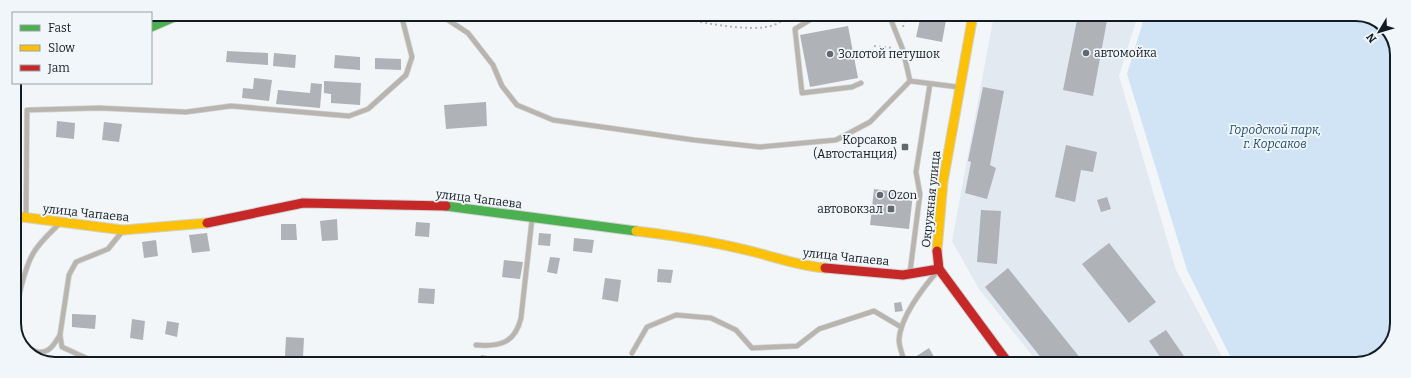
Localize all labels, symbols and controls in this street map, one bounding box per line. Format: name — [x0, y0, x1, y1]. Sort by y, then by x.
legend — [12, 12, 152, 84]
north arrow — [1359, 12, 1399, 52]
text: Fast — [48, 21, 72, 35]
text: N — [1363, 30, 1379, 45]
text: Slow — [48, 41, 75, 55]
place label: автомойка — [1094, 46, 1157, 60]
place label: Золотой петушок — [838, 47, 940, 61]
marker: автомойка — [1081, 48, 1091, 58]
marker: Золотой петушок — [825, 49, 835, 59]
text: Jam — [47, 61, 70, 75]
park label: Городской парк, г. Корсаков — [1229, 123, 1321, 151]
place label: Корсаков (Автостанция) — [813, 133, 897, 161]
marker: Корсаков (Автостанция) — [900, 142, 910, 152]
street label: Окружная улица — [919, 149, 943, 248]
street label: улица Чапаева — [434, 187, 523, 211]
place label: Ozon — [888, 188, 918, 202]
marker: Ozon — [875, 190, 885, 200]
street label: улица Чапаева — [41, 201, 130, 225]
place label: автовокзал — [817, 202, 883, 216]
marker: автовокзал — [886, 204, 896, 214]
street label: улица Чапаева — [801, 245, 890, 269]

